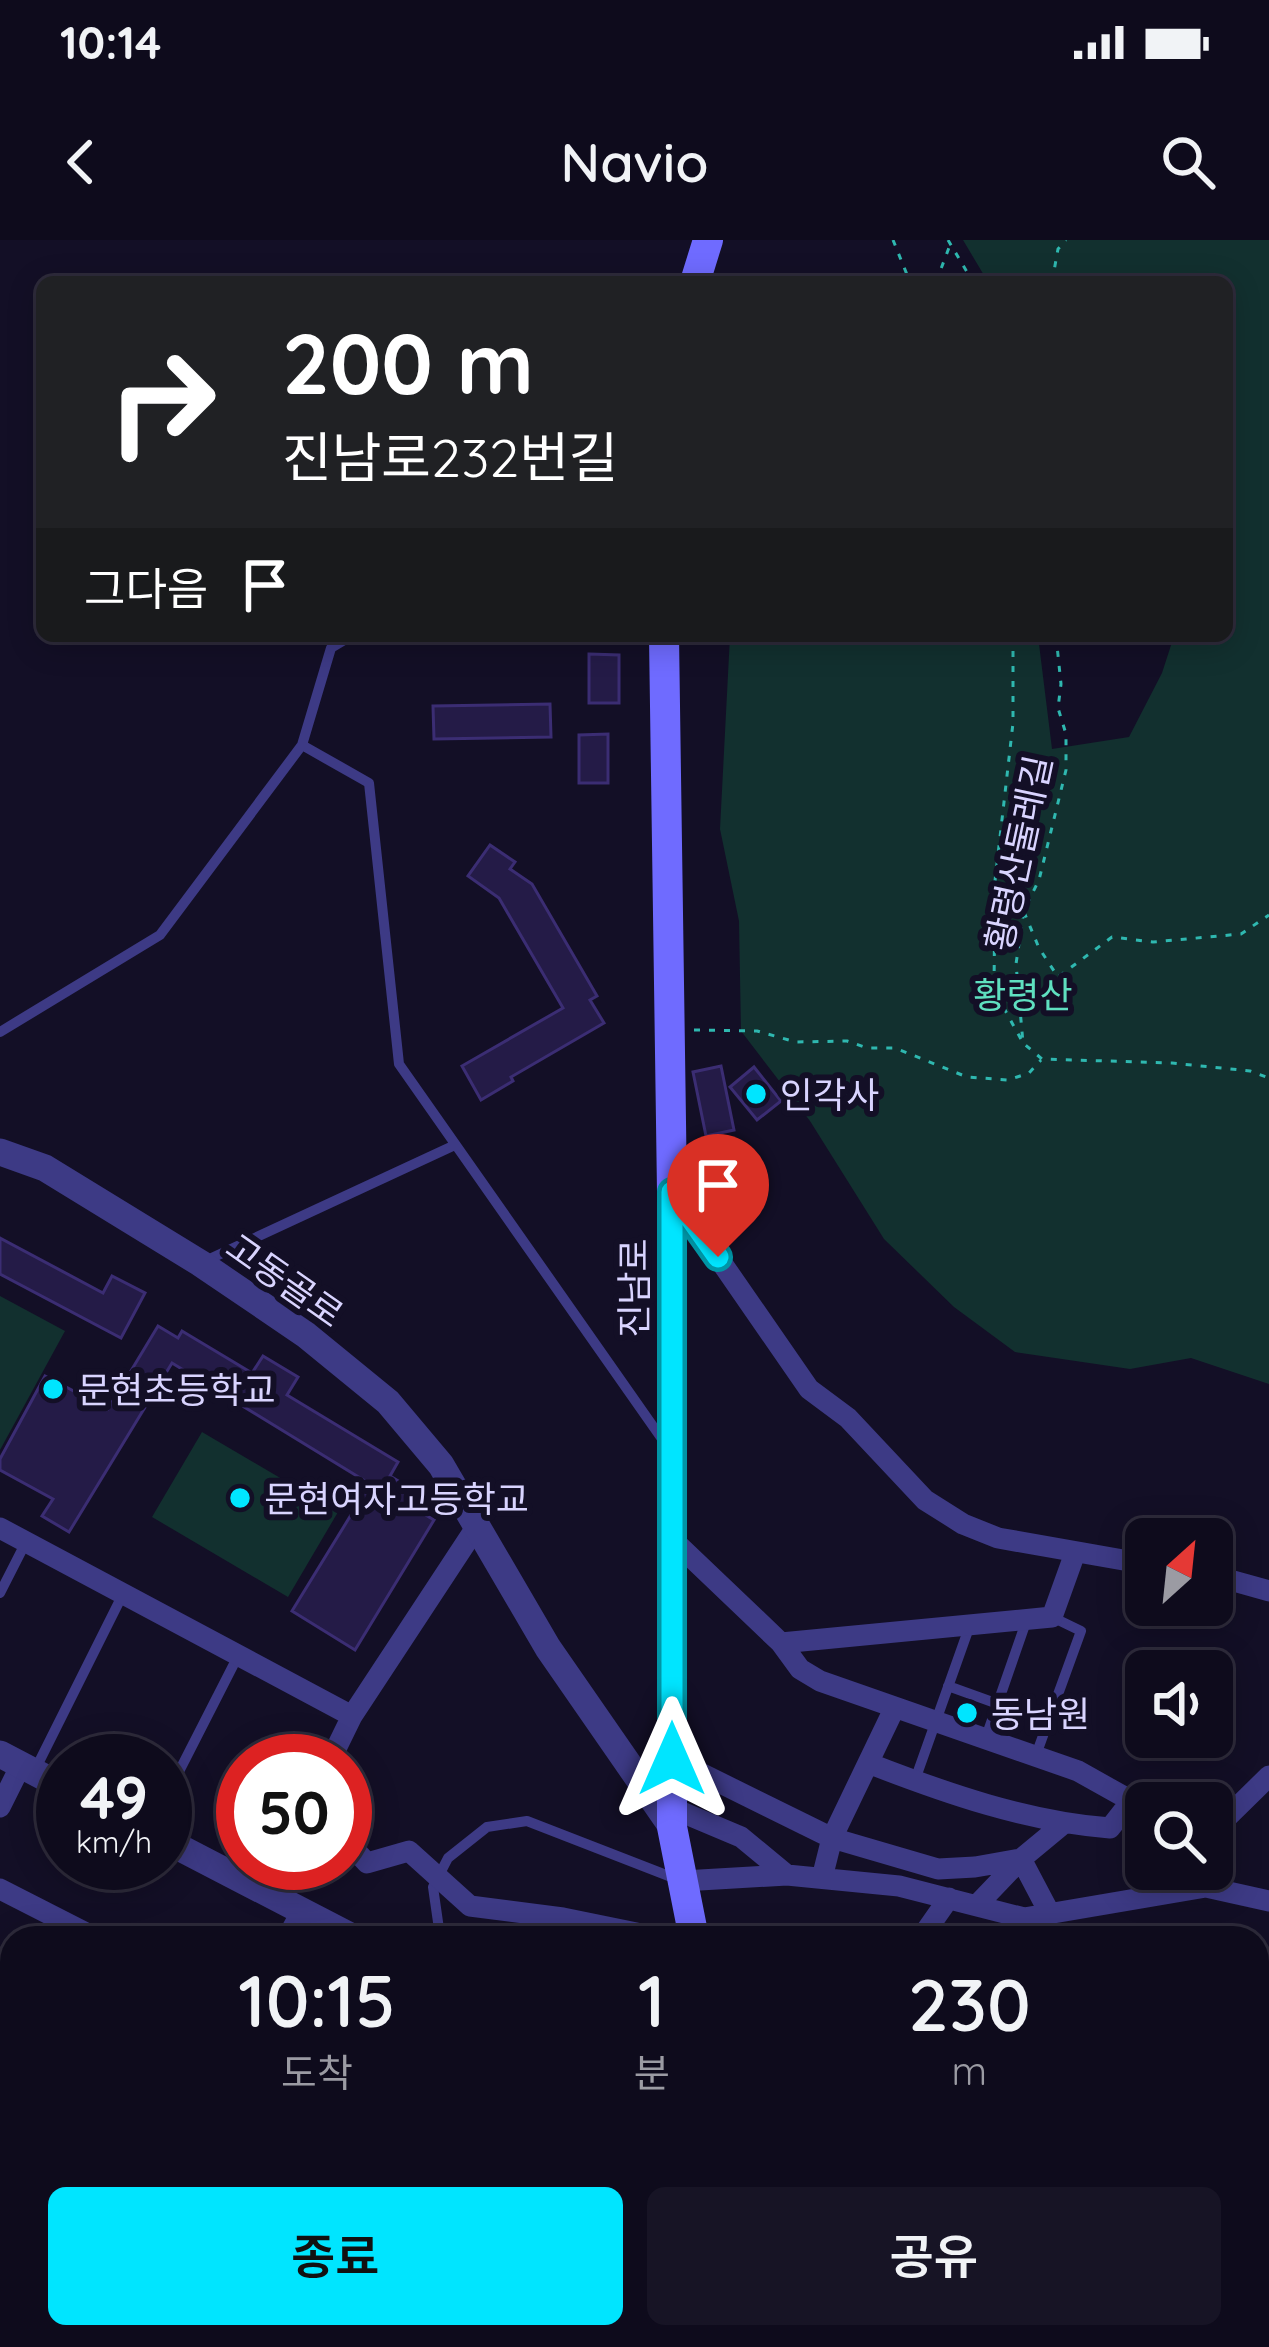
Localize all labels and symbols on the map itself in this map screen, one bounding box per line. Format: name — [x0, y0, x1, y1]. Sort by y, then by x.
street label: 황령산둘레길 — [975, 751, 1061, 955]
park label: 황령산 — [973, 972, 1073, 1017]
place label: 인각사 — [780, 1072, 879, 1117]
marker: 인각사 — [743, 1081, 769, 1107]
pin — [667, 1134, 769, 1257]
street label: 고동골로 — [218, 1224, 352, 1336]
street label: 진남로 — [611, 1238, 656, 1338]
place label: 문현초등학교 — [77, 1367, 276, 1412]
marker: 문현초등학교 — [40, 1376, 66, 1402]
place label: 문현여자고등학교 — [264, 1476, 529, 1521]
marker: 문현여자고등학교 — [227, 1485, 253, 1511]
north arrow — [1125, 1518, 1233, 1626]
place label: 동남원 — [991, 1691, 1090, 1736]
position arrow — [609, 1696, 735, 1822]
marker: 동남원 — [954, 1700, 980, 1726]
speed limit sign: 50 — [216, 1734, 372, 1890]

